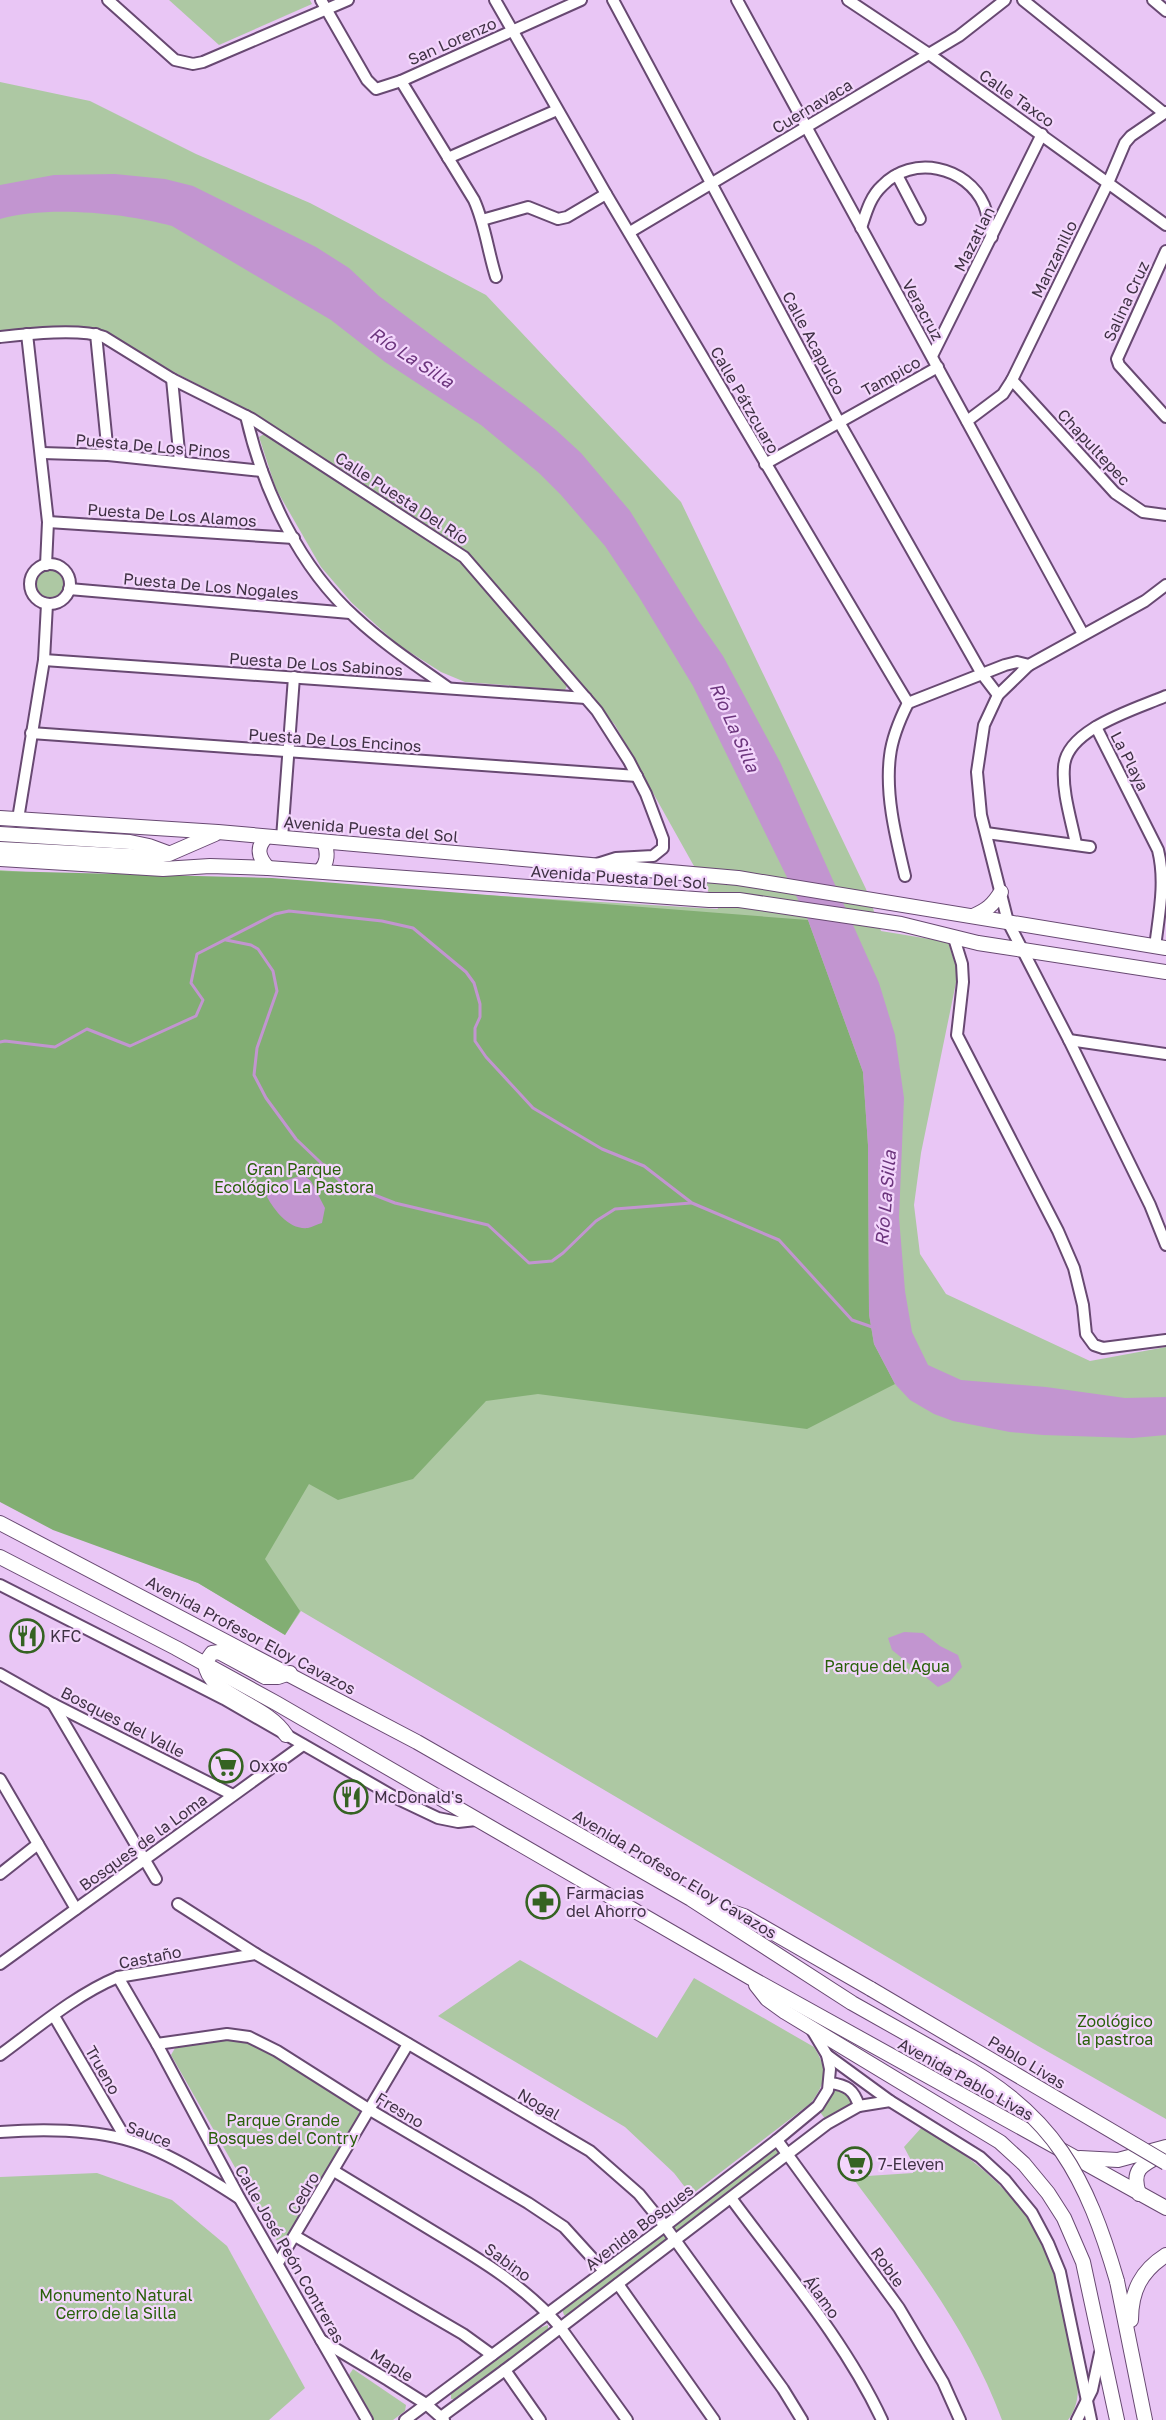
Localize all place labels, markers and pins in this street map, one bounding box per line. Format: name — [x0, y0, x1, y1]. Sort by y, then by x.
restaurant icon: KFC — [9, 1618, 45, 1654]
place label: KFC — [50, 1626, 81, 1646]
supermarket icon: Oxxo — [208, 1748, 244, 1784]
place label: Oxxo — [249, 1756, 288, 1776]
restaurant icon: McDonald's — [333, 1779, 369, 1815]
place label: McDonald's — [374, 1787, 463, 1807]
place label: Farmacias del Ahorro — [566, 1883, 646, 1921]
pharmacy icon: Farmacias del Ahorro — [525, 1884, 561, 1920]
supermarket icon: 7-Eleven — [837, 2146, 873, 2182]
place label: 7-Eleven — [878, 2154, 944, 2174]

